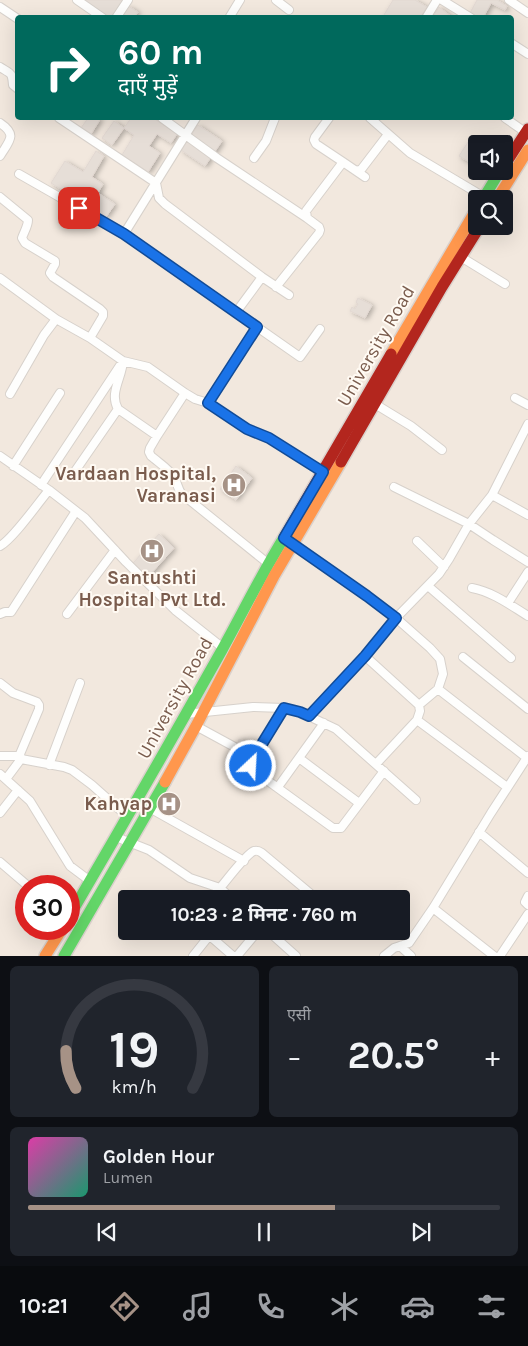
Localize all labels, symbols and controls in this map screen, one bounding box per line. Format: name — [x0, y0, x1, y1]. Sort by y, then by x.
text: 60 m — [118, 32, 203, 73]
icon: right — [35, 35, 100, 100]
text: दाएँ मुड़ें — [118, 74, 178, 100]
map controls — [468, 135, 513, 235]
button: sound — [468, 135, 513, 180]
pin — [58, 187, 100, 229]
button: search — [468, 190, 513, 235]
icon: arrive — [65, 194, 93, 222]
street label: University Road — [333, 282, 419, 410]
place label: Vardaan Hospital, Varanasi — [55, 463, 216, 507]
hospital icon: Vardaan Hospital, Varanasi — [221, 472, 247, 498]
hospital icon: Santushti Hospital Pvt Ltd. — [139, 538, 165, 564]
place label: Santushti Hospital Pvt Ltd. — [78, 567, 226, 611]
street label: University Road — [133, 633, 217, 763]
position arrow — [224, 739, 276, 791]
hospital icon: Kahyap — [156, 791, 182, 817]
place label: Kahyap — [84, 793, 152, 815]
speed limit sign: 30 — [15, 875, 80, 940]
text: 10:23 · 2 मिनट · 760 m — [171, 904, 357, 926]
text: एसी — [287, 1005, 311, 1024]
text: 19 — [109, 1019, 160, 1080]
text: 20.5° — [347, 1033, 440, 1078]
text: − — [287, 1040, 302, 1073]
text: + — [485, 1040, 500, 1073]
text: km/h — [112, 1077, 157, 1098]
text: Golden Hour — [103, 1146, 214, 1168]
text: Lumen — [103, 1168, 153, 1187]
icon: previous — [93, 1218, 121, 1246]
icon: pause — [250, 1218, 278, 1246]
icon: next — [407, 1218, 435, 1246]
icon: directions — [107, 1289, 142, 1324]
icon: music — [180, 1289, 215, 1324]
icon: phone — [253, 1289, 288, 1324]
icon: climate — [327, 1289, 362, 1324]
icon: car — [400, 1289, 435, 1324]
icon: filters — [474, 1289, 509, 1324]
text: 10:21 — [19, 1293, 68, 1319]

